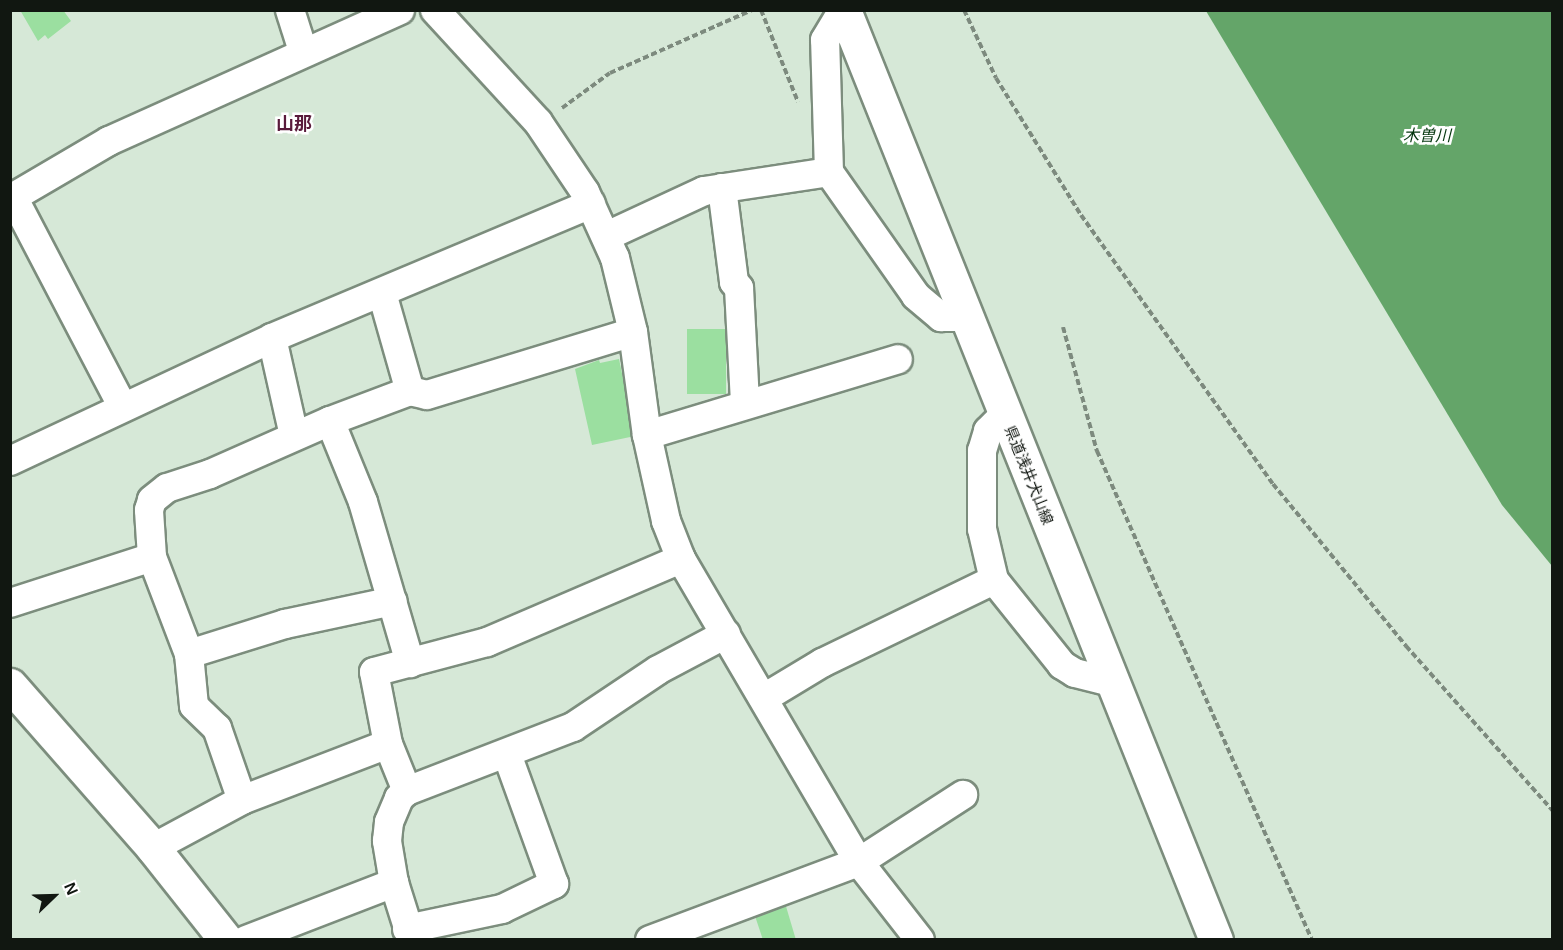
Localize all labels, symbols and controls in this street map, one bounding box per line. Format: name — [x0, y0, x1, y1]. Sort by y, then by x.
district label: 山那 — [276, 113, 312, 135]
water label: 木曽川 — [1403, 126, 1451, 146]
street label: 県道浅井犬山線 — [1001, 423, 1057, 527]
north arrow — [24, 866, 84, 926]
text: N — [61, 880, 81, 897]

